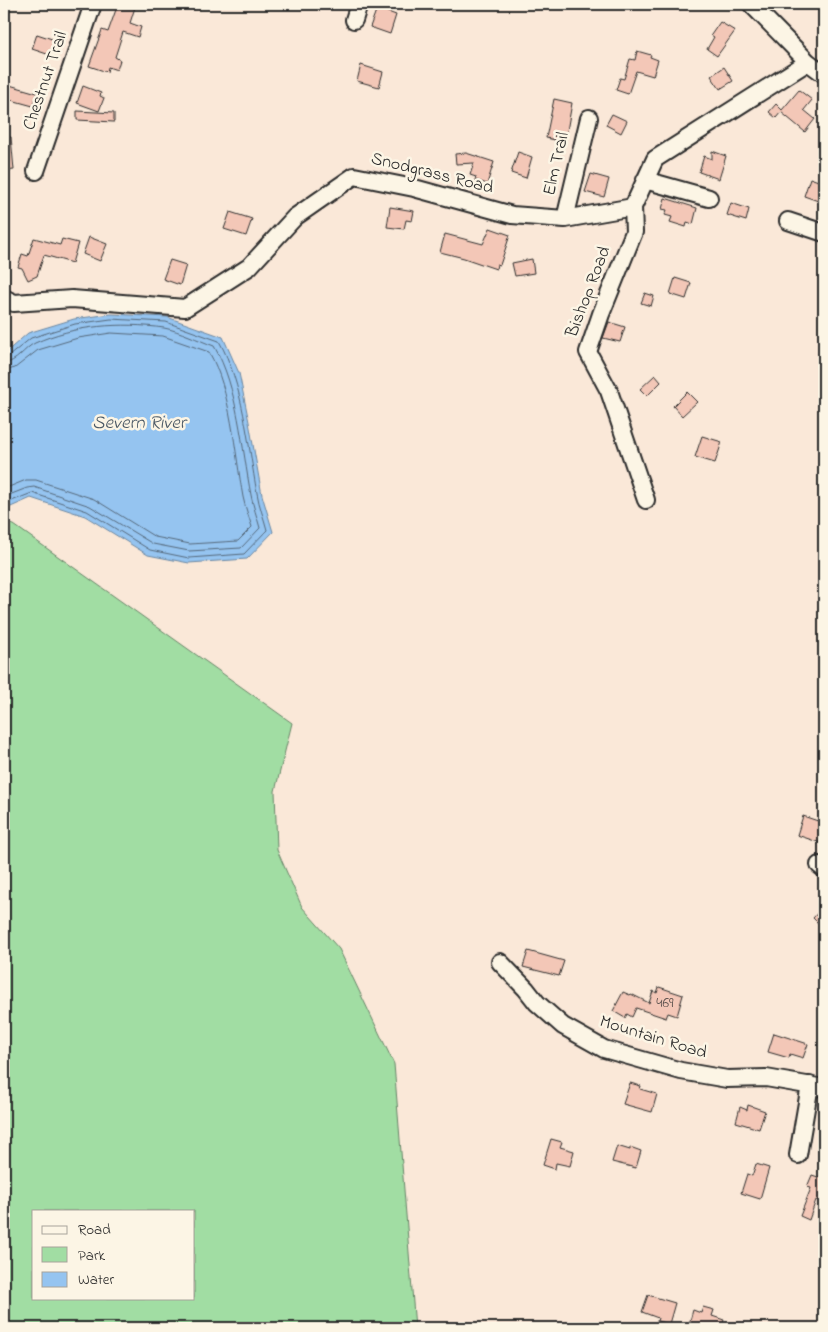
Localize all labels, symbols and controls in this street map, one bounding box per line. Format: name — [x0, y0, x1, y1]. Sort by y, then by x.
street label: Chestnut Trail — [17, 28, 75, 134]
street label: Elm Trail — [537, 130, 577, 198]
street label: Snodgrass Road — [368, 146, 496, 203]
street label: Bishop Road — [559, 243, 618, 342]
water label: Severn River — [92, 410, 188, 437]
house number: 469 — [656, 992, 674, 1014]
street label: Mountain Road — [596, 1009, 710, 1067]
legend — [32, 1210, 195, 1300]
text: Road — [78, 1219, 111, 1241]
text: Park — [78, 1245, 106, 1267]
text: Water — [78, 1269, 114, 1291]

